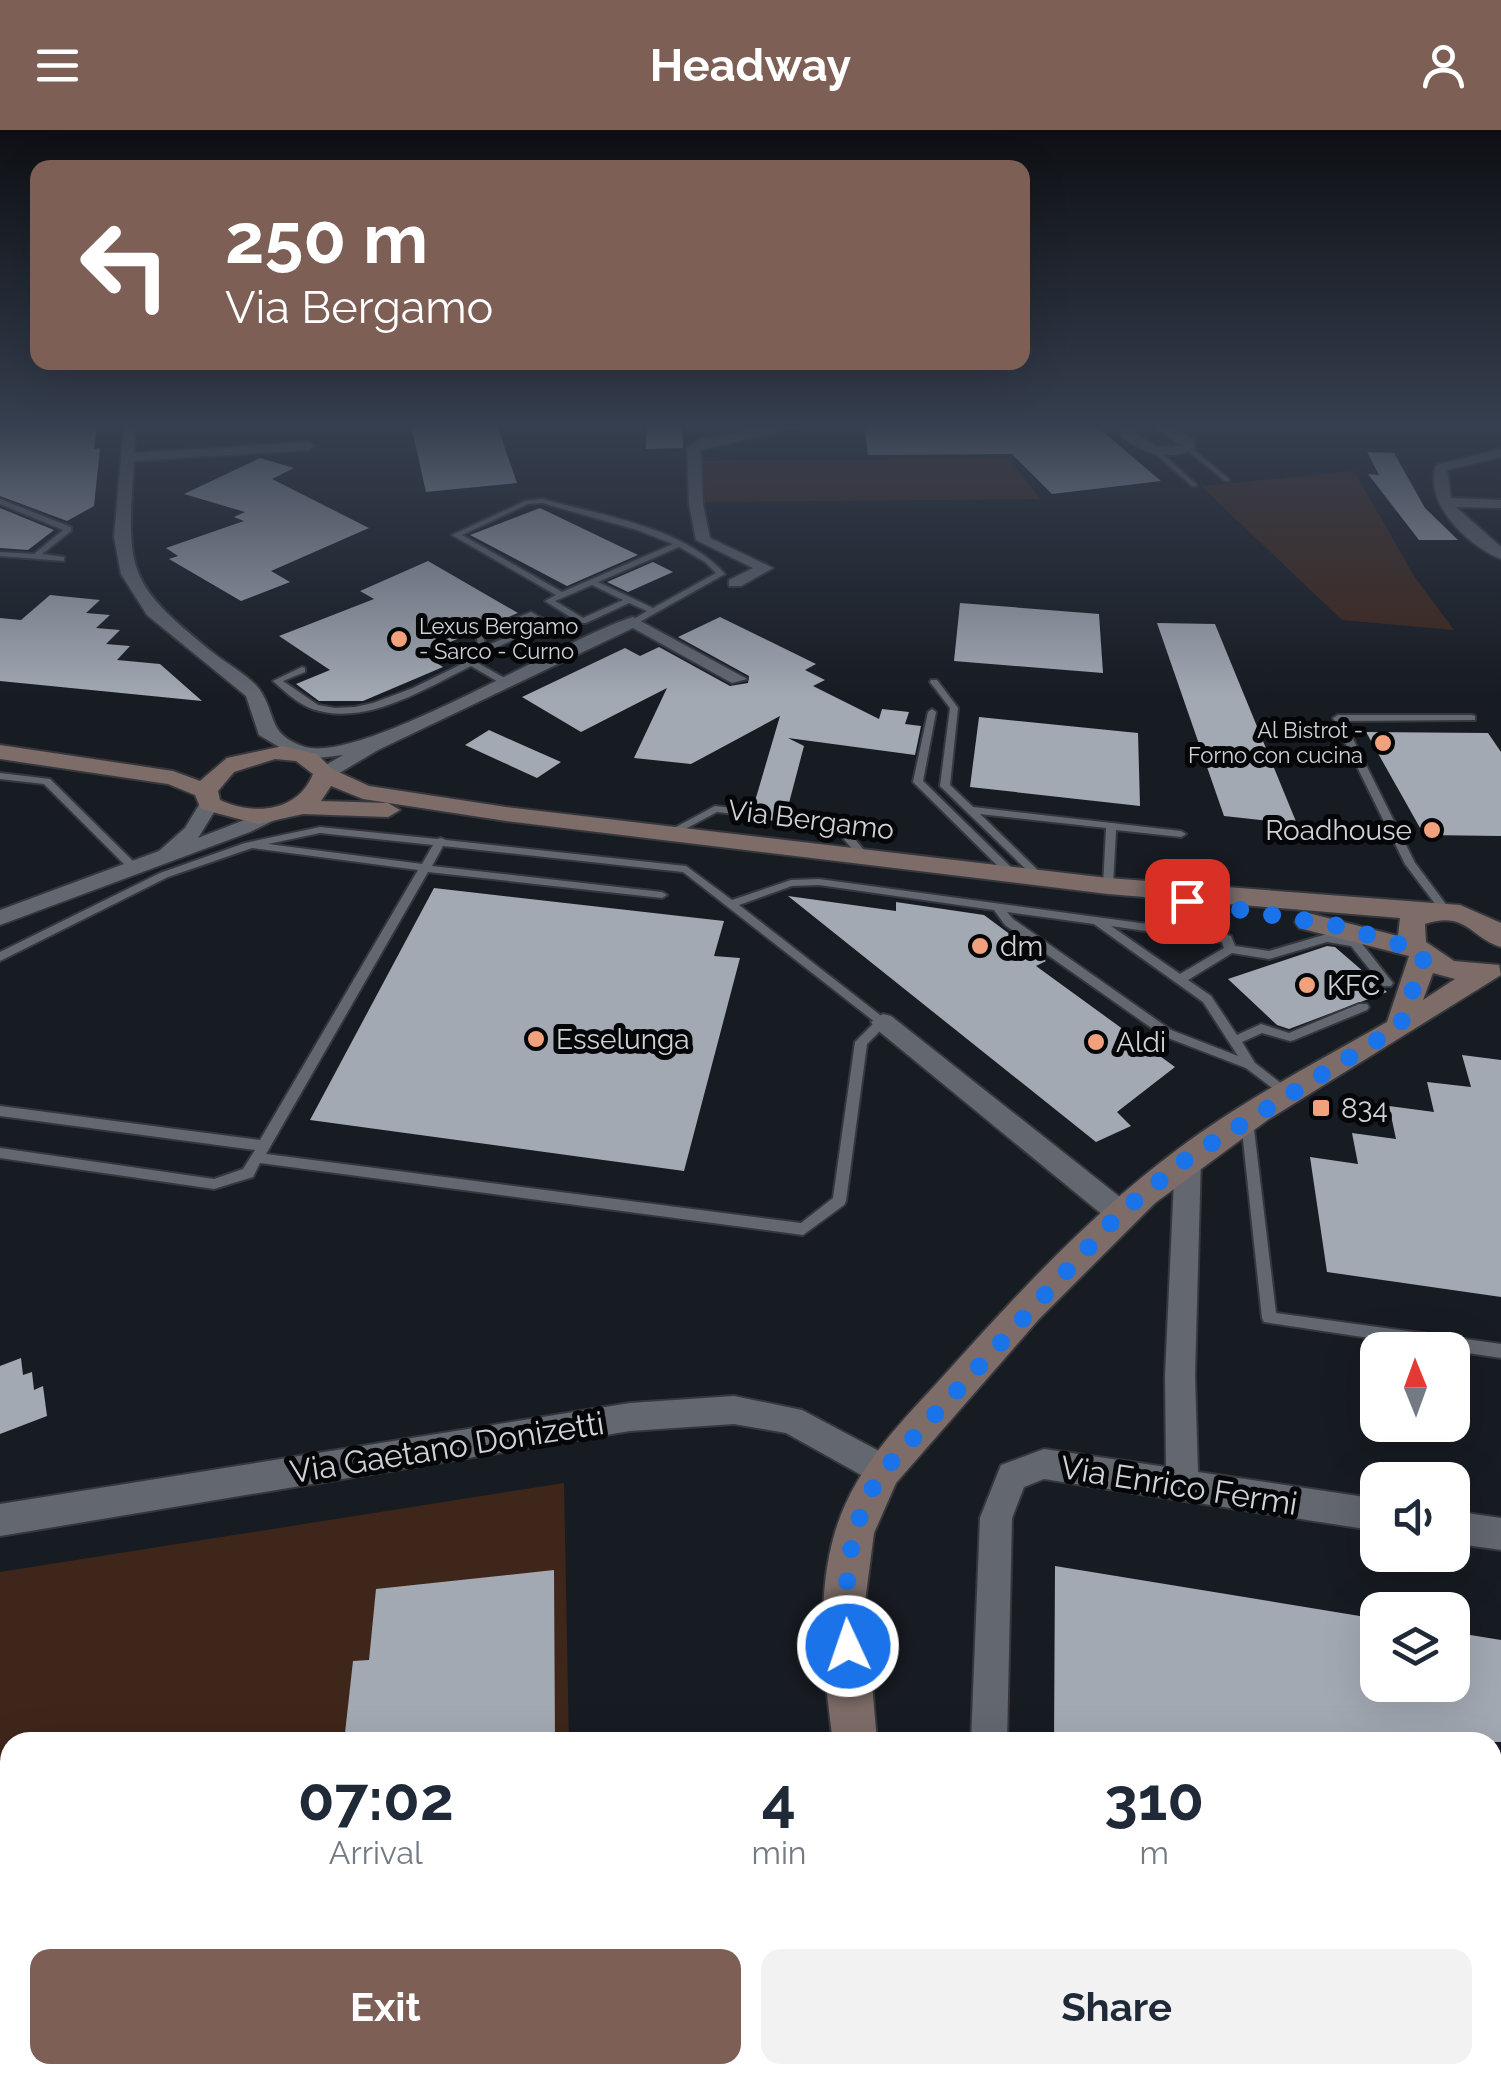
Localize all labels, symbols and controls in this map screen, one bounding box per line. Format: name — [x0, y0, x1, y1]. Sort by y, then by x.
icon: menu — [30, 38, 85, 93]
icon: person — [1416, 38, 1471, 93]
text: Headway — [650, 39, 851, 92]
text: 250 m — [225, 197, 428, 279]
icon: left — [60, 200, 190, 330]
text: Via Bergamo — [225, 281, 493, 334]
place label: Lexus Bergamo - Sarco - Curno — [419, 613, 578, 664]
marker: Lexus Bergamo - Sarco - Curno — [388, 628, 410, 650]
place label: Al Bistrot - Forno con cucina — [1188, 717, 1363, 768]
marker: Al Bistrot - Forno con cucina — [1372, 732, 1394, 754]
street label: Via Bergamo — [726, 793, 896, 847]
place label: Roadhouse — [1265, 814, 1412, 847]
marker: Roadhouse — [1421, 819, 1443, 841]
pin — [1145, 859, 1230, 944]
icon: arrive — [1160, 874, 1215, 929]
place label: dm — [1000, 930, 1043, 963]
marker: dm — [969, 935, 991, 957]
place label: KFC — [1327, 969, 1380, 1002]
marker: KFC — [1296, 974, 1318, 996]
place label: Esselunga — [556, 1023, 690, 1056]
place label: Aldi — [1116, 1026, 1166, 1059]
marker: Esselunga — [525, 1028, 547, 1050]
marker: Aldi — [1085, 1031, 1107, 1053]
place label: 834 — [1341, 1092, 1388, 1125]
marker: 834 — [1310, 1097, 1332, 1119]
north arrow — [1360, 1332, 1470, 1442]
map controls — [1360, 1332, 1470, 1702]
street label: Via Gaetano Donizetti — [287, 1404, 607, 1490]
street label: Via Enrico Fermi — [1058, 1448, 1300, 1522]
button: sound — [1360, 1462, 1470, 1572]
button: layers — [1360, 1592, 1470, 1702]
position arrow — [796, 1594, 900, 1698]
text: 07:02 — [298, 1764, 454, 1834]
text: 4 — [762, 1764, 796, 1834]
text: 310 — [1104, 1764, 1204, 1834]
text: Arrival — [329, 1834, 423, 1871]
text: min — [751, 1834, 807, 1871]
text: m — [1140, 1834, 1169, 1871]
button: Exit — [30, 1949, 741, 2064]
button: Share — [761, 1949, 1472, 2064]

